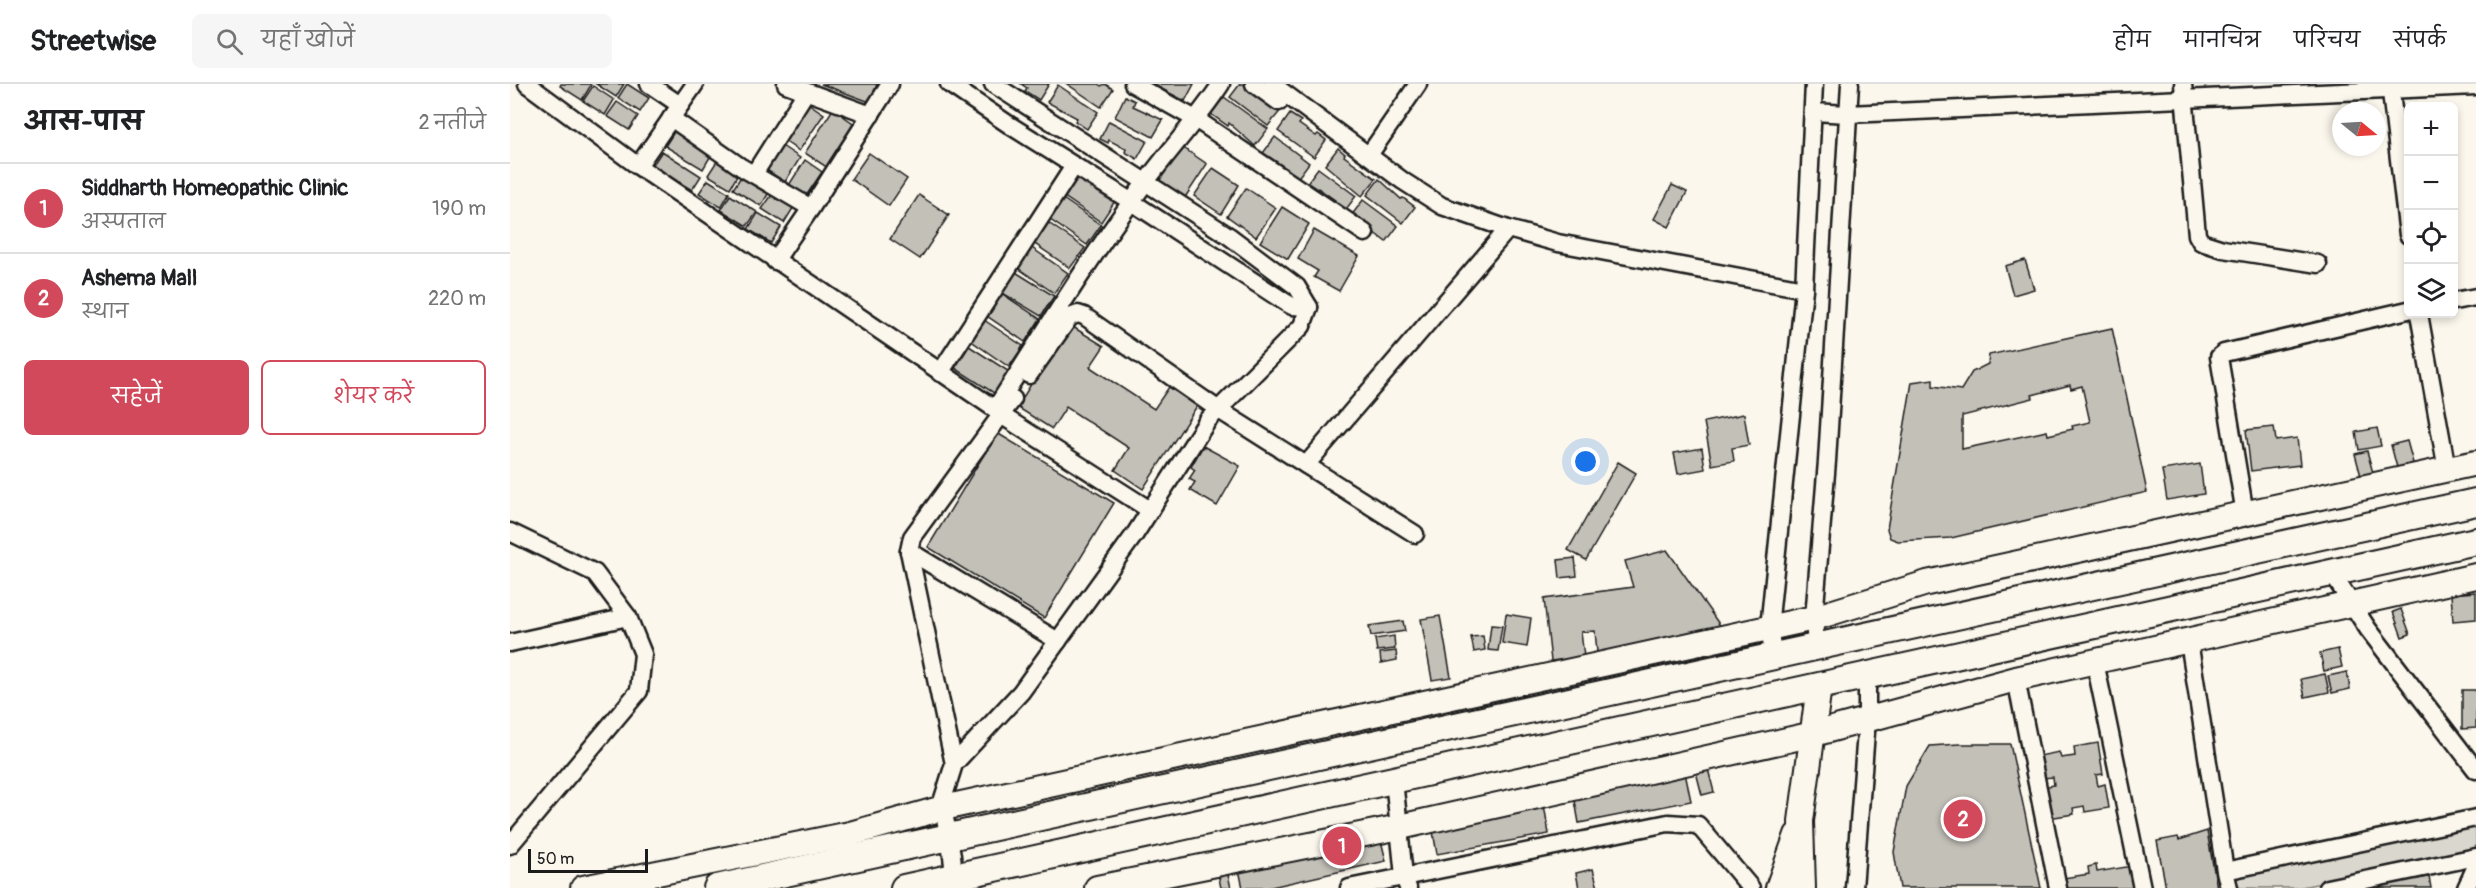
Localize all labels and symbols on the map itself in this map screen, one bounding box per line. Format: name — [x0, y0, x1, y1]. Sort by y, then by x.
north arrow — [2332, 102, 2386, 156]
your location — [1571, 447, 1600, 476]
pin: 2 — [1944, 796, 1982, 842]
pin: 1 — [1322, 824, 1362, 868]
scale bar — [528, 846, 648, 874]

